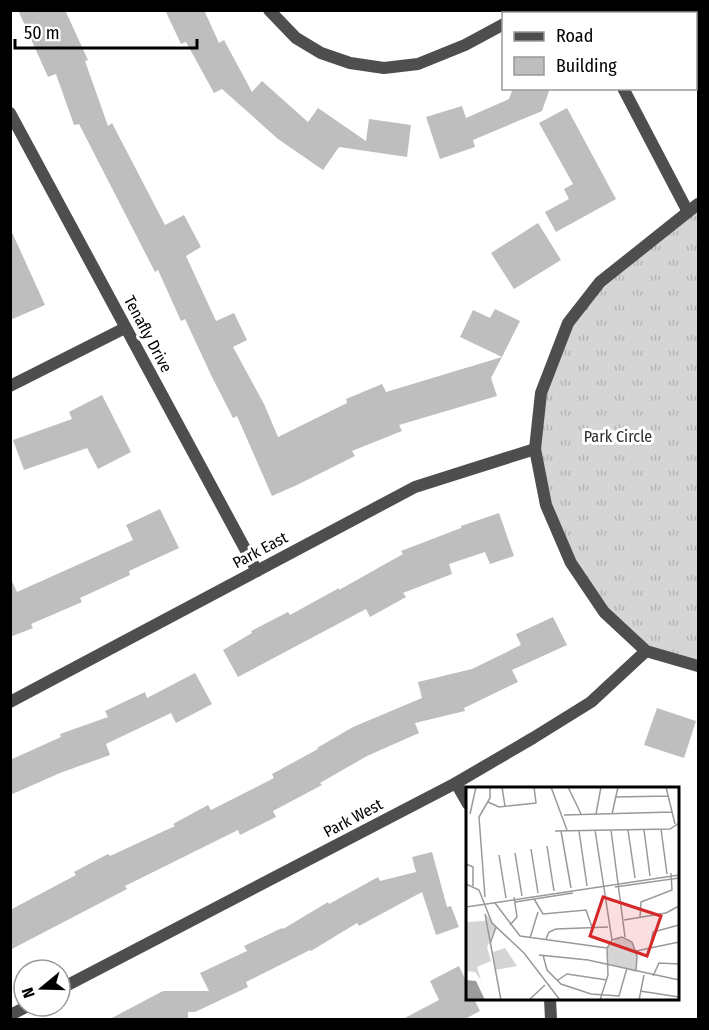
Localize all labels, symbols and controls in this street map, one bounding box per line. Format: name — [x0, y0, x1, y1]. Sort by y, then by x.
scale bar — [15, 12, 196, 50]
legend — [502, 12, 697, 90]
text: 50 m — [24, 22, 60, 44]
text: Road — [556, 25, 593, 47]
text: Building — [556, 55, 617, 77]
street label: Tenafly Drive — [120, 292, 176, 376]
park label: Park Circle — [584, 427, 652, 446]
street label: Park East — [229, 527, 291, 572]
inset map — [466, 787, 679, 1000]
street label: Park West — [320, 794, 386, 841]
north arrow — [12, 958, 72, 1018]
text: N — [18, 985, 39, 1000]

